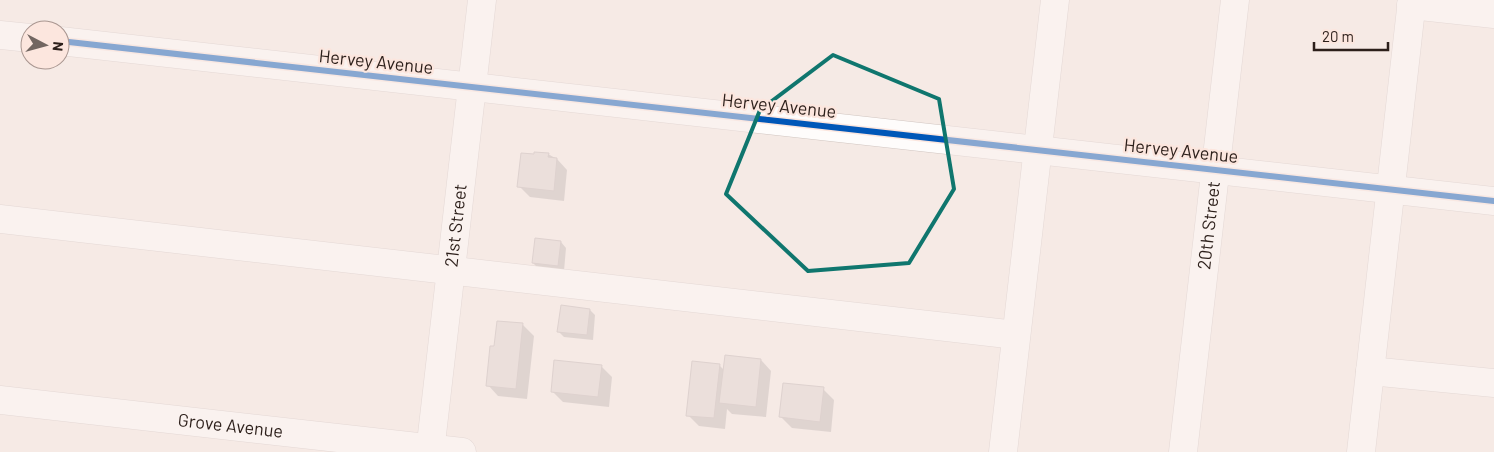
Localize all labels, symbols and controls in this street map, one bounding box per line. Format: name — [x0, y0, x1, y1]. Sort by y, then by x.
north arrow — [20, 20, 70, 70]
scale bar — [1314, 20, 1388, 52]
text: 20 m — [1322, 27, 1354, 45]
text: N — [49, 41, 67, 52]
street label: Hervey Avenue — [318, 44, 435, 78]
street label: Hervey Avenue — [721, 88, 838, 122]
street label: Hervey Avenue — [1123, 133, 1240, 167]
street label: 20th Street — [1192, 180, 1224, 271]
street label: 21st Street — [439, 183, 471, 268]
street label: Grove Avenue — [177, 408, 284, 442]

